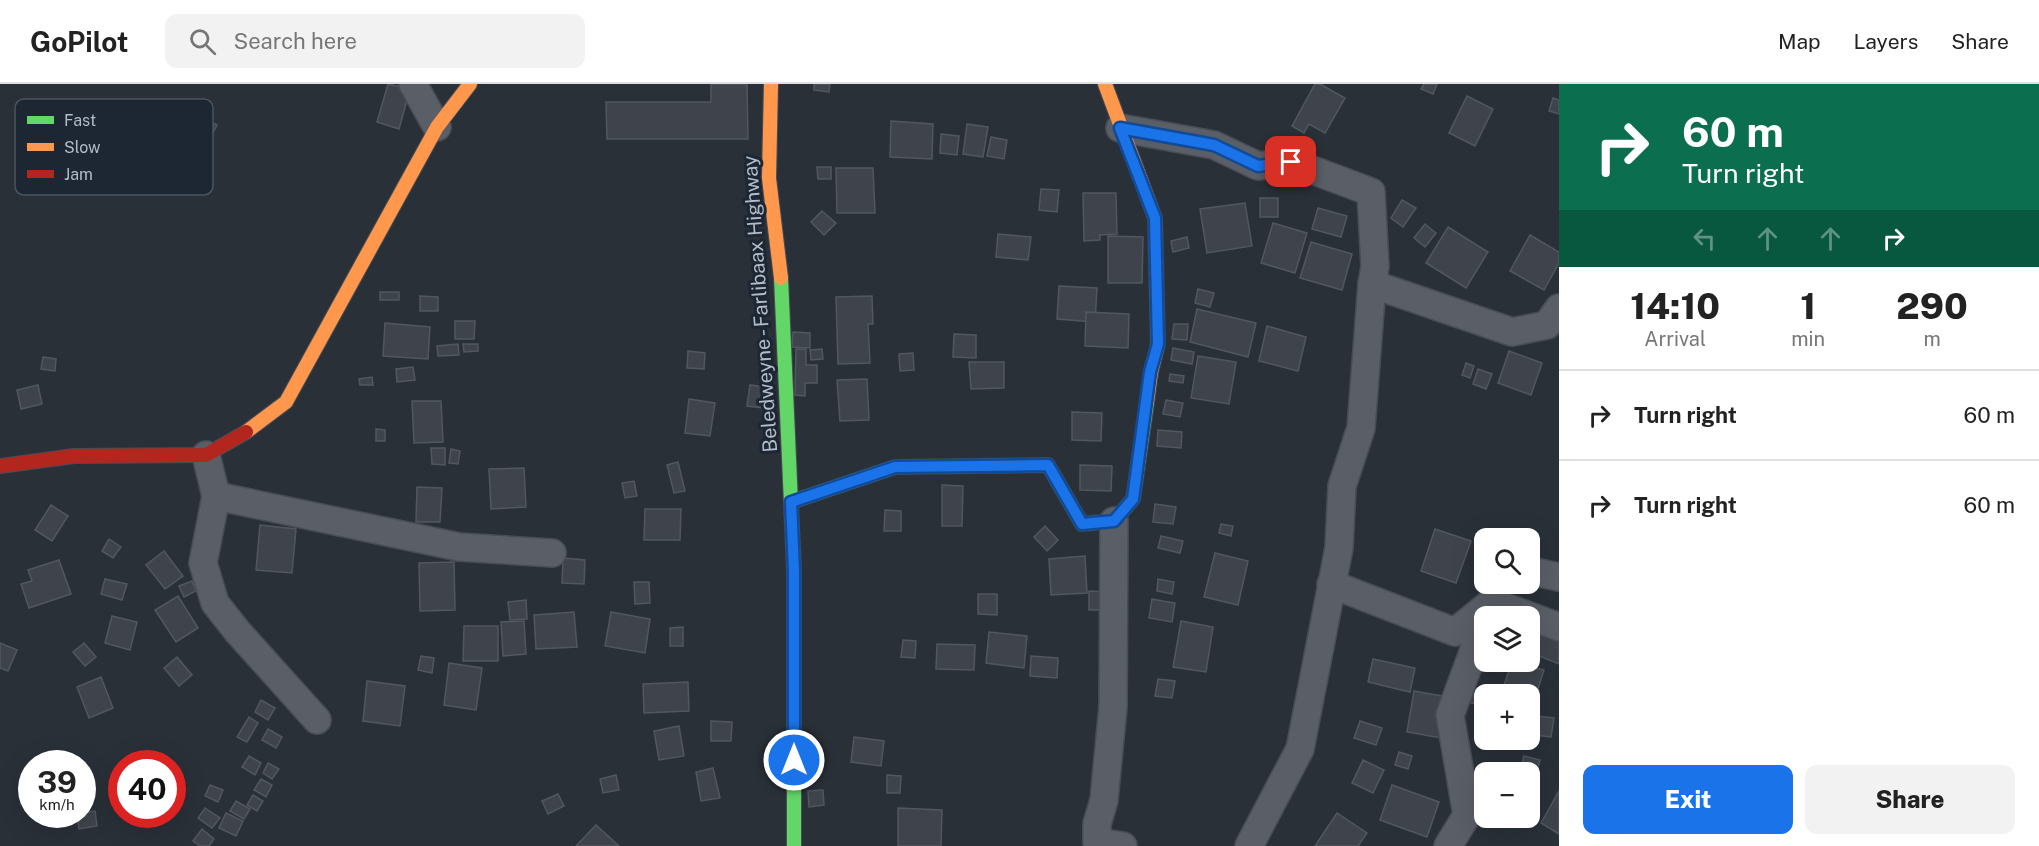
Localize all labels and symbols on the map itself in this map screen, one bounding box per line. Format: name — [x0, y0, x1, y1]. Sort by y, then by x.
legend — [15, 99, 213, 195]
text: Fast — [64, 111, 96, 130]
pin — [1265, 136, 1316, 187]
text: Slow — [64, 138, 101, 157]
street label: Beledweyne - Farlibaax Highway — [738, 154, 782, 453]
text: Jam — [64, 165, 93, 184]
position arrow — [762, 728, 826, 792]
speed limit sign: 40 — [108, 750, 186, 828]

